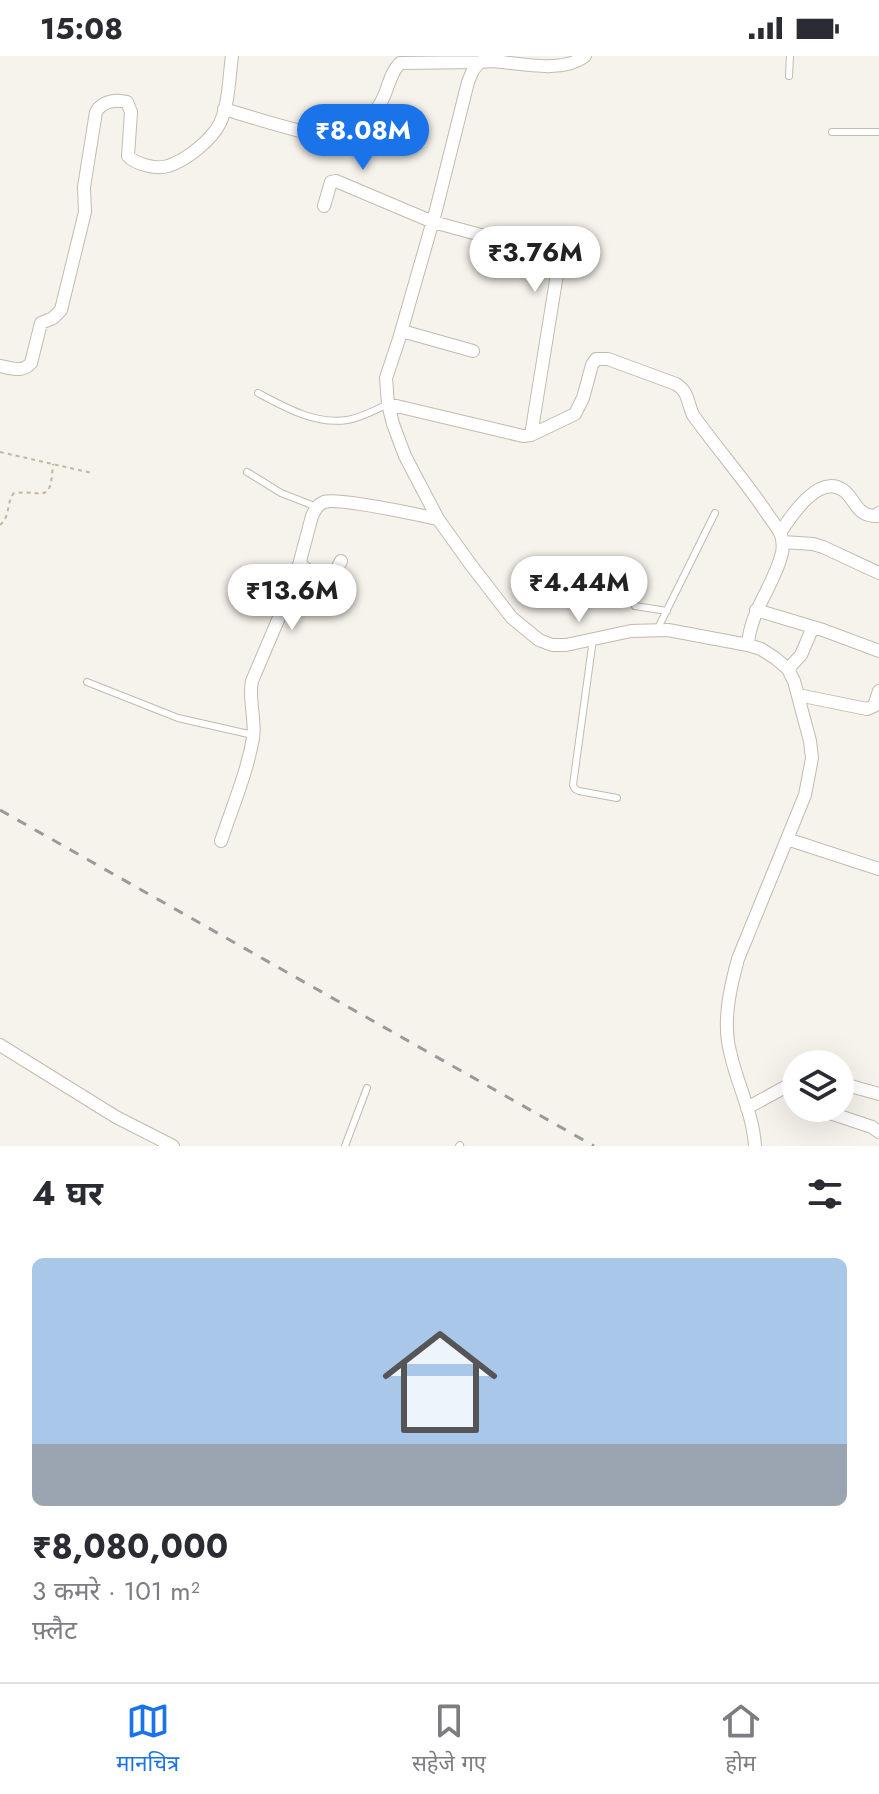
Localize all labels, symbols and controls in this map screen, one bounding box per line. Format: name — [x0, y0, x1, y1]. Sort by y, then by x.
text: 15:08 — [40, 7, 123, 50]
pin: ₹8.08M — [298, 104, 428, 172]
text: ₹8.08M — [315, 111, 411, 149]
pin: ₹3.76M — [470, 226, 600, 294]
text: ₹3.76M — [487, 233, 583, 271]
pin: ₹4.44M — [514, 556, 644, 624]
text: ₹4.44M — [529, 563, 629, 601]
pin: ₹13.6M — [227, 564, 357, 632]
text: ₹13.6M — [246, 571, 338, 609]
map controls — [782, 1050, 854, 1122]
button: layers — [782, 1050, 854, 1122]
text: 4 घर — [32, 1169, 103, 1218]
icon: filters — [803, 1172, 847, 1216]
icon: home — [368, 1310, 512, 1454]
text: ₹8,080,000 — [32, 1522, 228, 1571]
text: 3 कमरे · 101 m² — [32, 1572, 200, 1610]
text: फ़्लैट — [32, 1611, 77, 1649]
tab: मानचित्र — [116, 1699, 179, 1780]
tab: सहेजे गए — [412, 1699, 486, 1780]
tab: होम — [719, 1699, 763, 1780]

